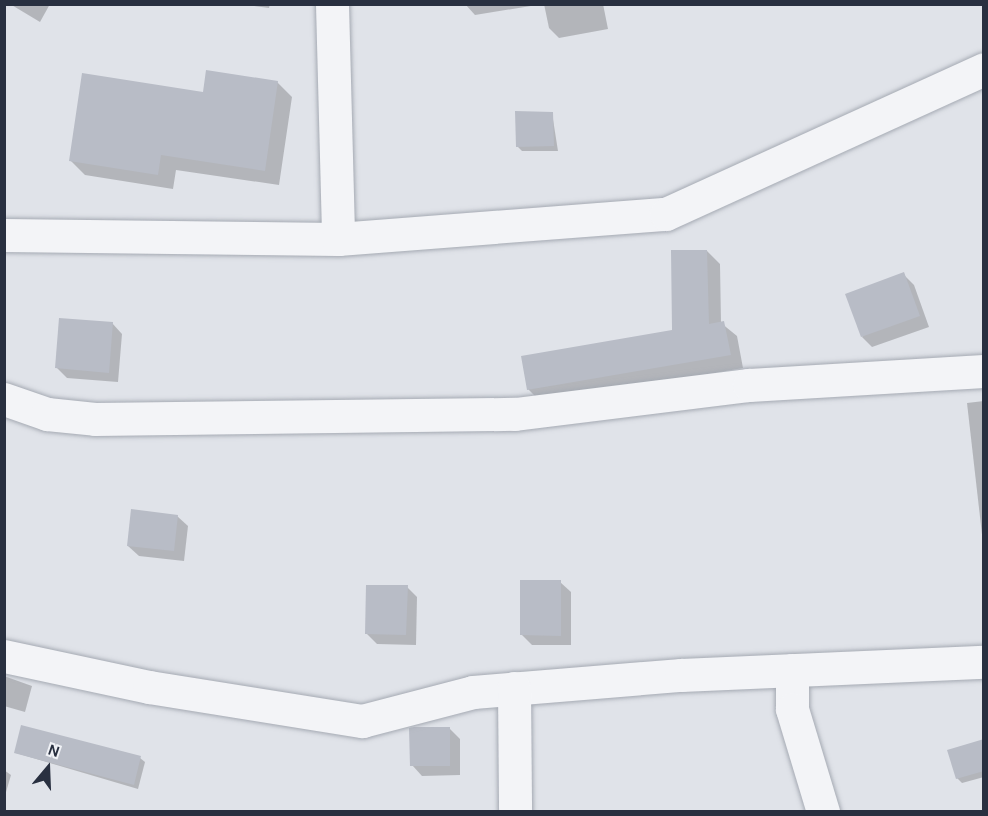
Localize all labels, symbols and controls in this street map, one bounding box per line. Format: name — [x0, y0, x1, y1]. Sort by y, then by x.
north arrow — [18, 738, 78, 798]
text: N — [45, 740, 63, 761]

